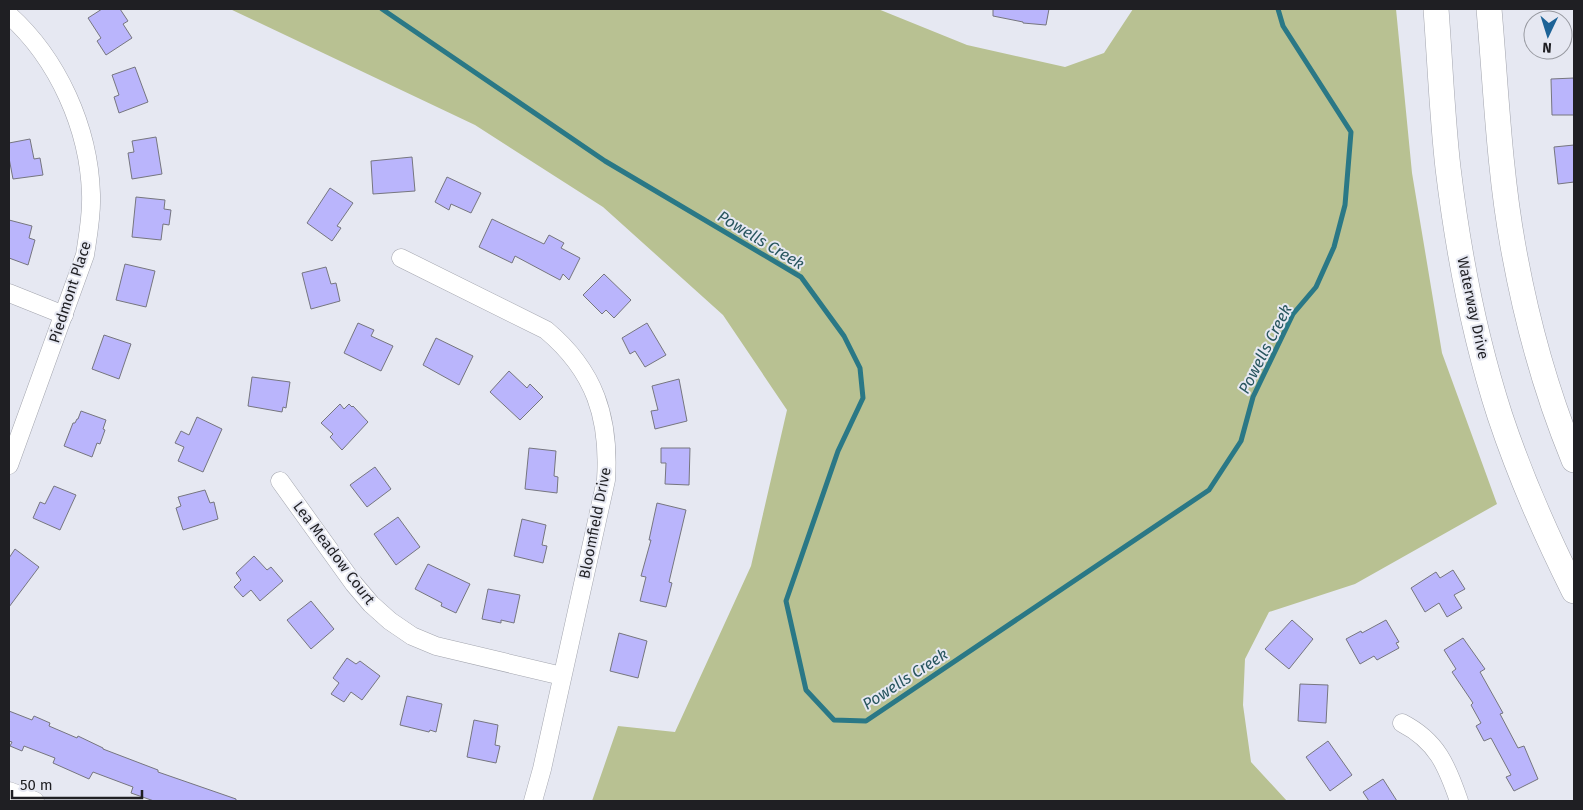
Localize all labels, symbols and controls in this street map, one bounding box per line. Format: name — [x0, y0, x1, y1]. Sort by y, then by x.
north arrow — [1523, 10, 1573, 60]
text: N — [1542, 39, 1552, 56]
water label: Powells Creek — [714, 207, 808, 273]
street label: Piedmont Place — [45, 239, 95, 345]
street label: Waterway Drive — [1453, 255, 1493, 361]
water label: Powells Creek — [1234, 301, 1296, 397]
street label: Bloomfield Drive — [575, 466, 615, 580]
street label: Lea Meadow Court — [289, 498, 379, 609]
water label: Powells Creek — [859, 644, 951, 714]
scale bar — [12, 768, 142, 800]
text: 50 m — [20, 776, 53, 794]

